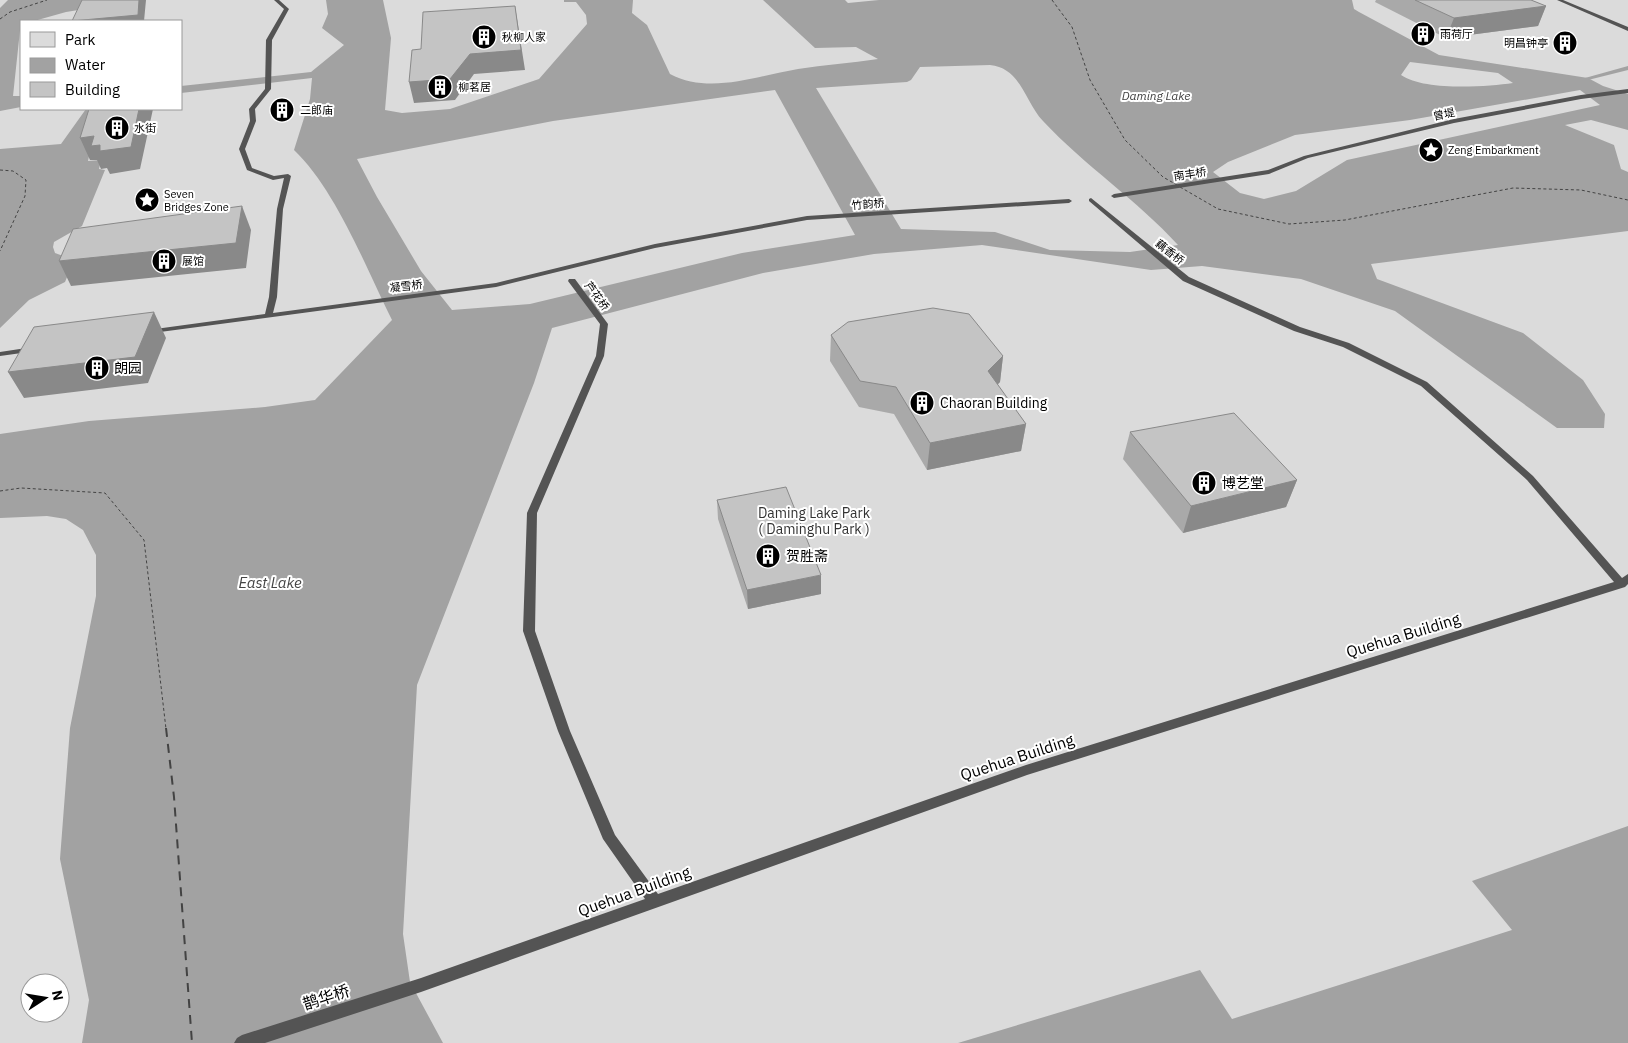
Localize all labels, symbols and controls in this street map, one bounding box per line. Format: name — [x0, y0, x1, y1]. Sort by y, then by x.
legend — [20, 20, 182, 110]
building icon: 雨荷厅 — [1410, 21, 1436, 47]
building icon: 秋柳人家 — [471, 24, 497, 50]
place label: 雨荷厅 — [1440, 27, 1473, 41]
text: Park — [65, 30, 95, 49]
place label: 秋柳人家 — [502, 30, 546, 44]
building icon: 明昌钟亭 — [1552, 30, 1578, 56]
place label: 明昌钟亭 — [1504, 36, 1548, 50]
text: Water — [65, 55, 106, 74]
building icon: 柳茗居 — [427, 74, 453, 100]
text: Building — [65, 80, 120, 99]
place label: 柳茗居 — [458, 80, 491, 94]
water label: Daming Lake — [1122, 88, 1190, 103]
building icon: 二郎庙 — [269, 97, 295, 123]
place label: 二郎庙 — [300, 103, 333, 117]
street label: 曾堤 — [1432, 105, 1456, 123]
building icon: 水街 — [104, 115, 130, 141]
place label: 水街 — [134, 121, 156, 135]
place icon: Zeng Embarkment — [1418, 137, 1444, 163]
place label: Zeng Embarkment — [1448, 143, 1539, 157]
street label: 南丰桥 — [1173, 165, 1207, 183]
place icon: Seven Bridges Zone — [134, 187, 160, 213]
place label: Seven Bridges Zone — [164, 187, 229, 214]
street label: 竹韵桥 — [851, 196, 885, 212]
street label: 藕香桥 — [1153, 236, 1187, 268]
building icon: 展馆 — [151, 248, 177, 274]
place label: 展馆 — [182, 254, 204, 268]
street label: 凝雪桥 — [389, 277, 423, 295]
street label: 芦花桥 — [581, 279, 613, 313]
building icon: 朗园 — [84, 355, 110, 381]
place label: 朗园 — [114, 359, 142, 377]
building icon: Chaoran Building — [909, 390, 935, 416]
place label: Chaoran Building — [940, 394, 1048, 412]
building icon: 博艺堂 — [1191, 470, 1217, 496]
place label: 博艺堂 — [1222, 474, 1264, 492]
park label: Daming Lake Park ( Daminghu Park ) — [758, 504, 871, 538]
building icon: 贺胜斋 — [755, 543, 781, 569]
place label: 贺胜斋 — [786, 547, 828, 565]
water label: East Lake — [238, 573, 302, 592]
street label: Quehua Building — [1343, 608, 1463, 662]
street label: Quehua Building — [958, 729, 1077, 785]
street label: Quehua Building — [575, 861, 694, 921]
north arrow — [20, 973, 70, 1023]
street label: 鹊华桥 — [300, 980, 352, 1014]
text: N — [48, 988, 68, 1002]

